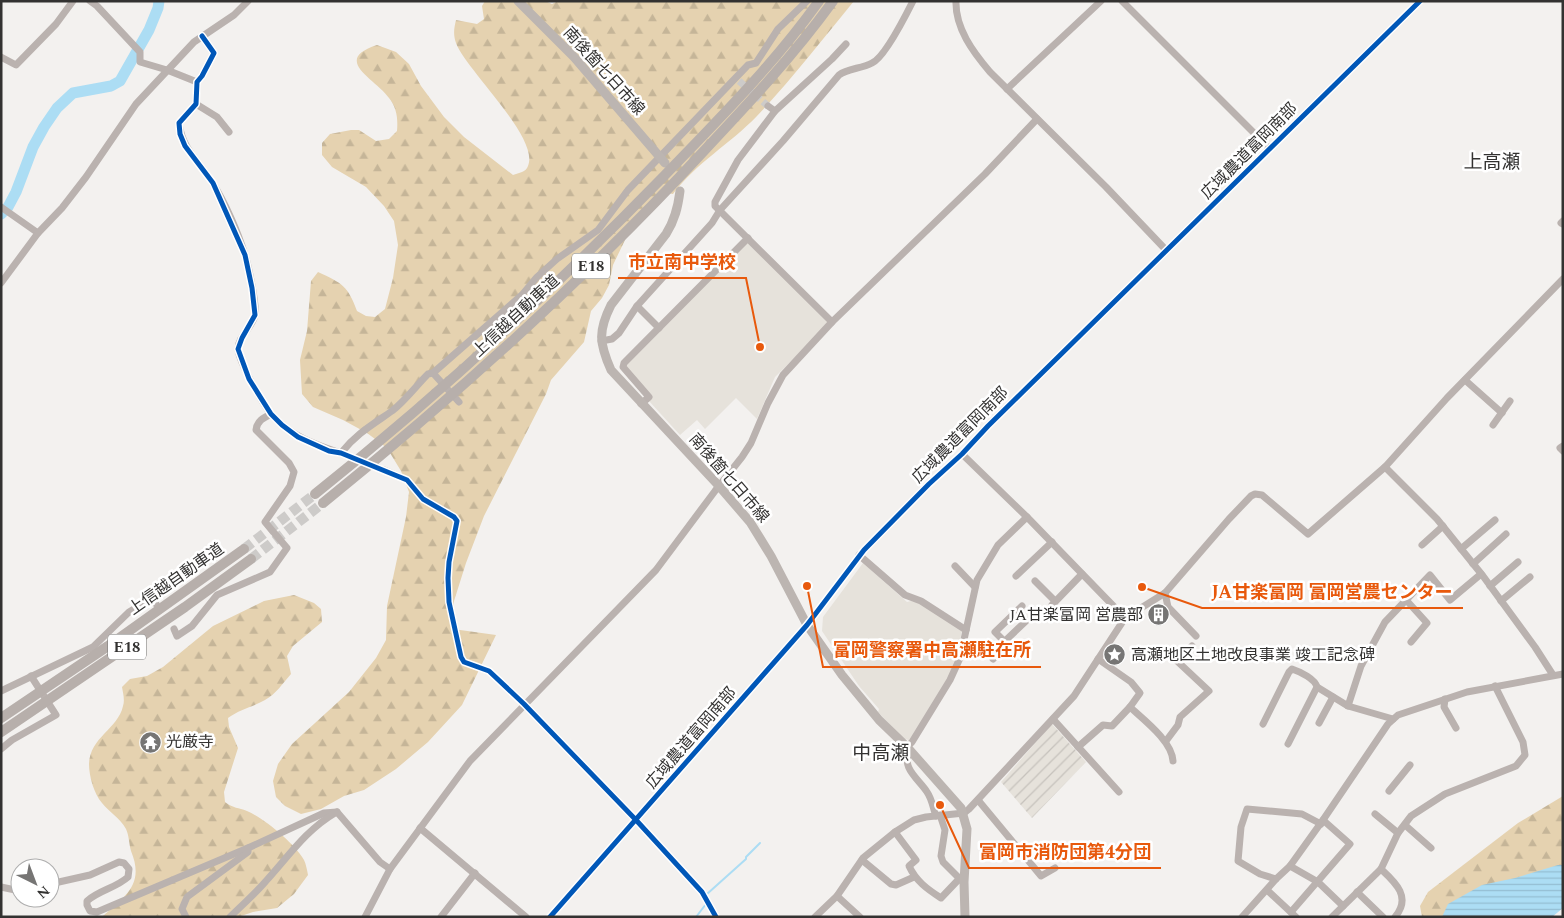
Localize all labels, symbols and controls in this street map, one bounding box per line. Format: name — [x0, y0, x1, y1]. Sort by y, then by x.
street label: 南後箇七日市線 — [558, 21, 650, 121]
street label: 広域農道富岡南部 — [1195, 97, 1303, 205]
district label: 上高瀬 — [1463, 148, 1521, 177]
callout: 市立南中学校 — [618, 245, 746, 278]
text: 市立南中学校 — [628, 249, 736, 276]
road number: E18 — [572, 254, 610, 278]
street label: 上信越自動車道 — [467, 269, 565, 363]
street label: 広域農道富岡南部 — [906, 381, 1014, 489]
street label: 南後箇七日市線 — [683, 428, 775, 528]
street label: 上信越自動車道 — [123, 537, 229, 621]
callout: JA甘楽富岡 富岡営農センター — [1202, 575, 1463, 608]
text: JA甘楽富岡 富岡営農センター — [1211, 579, 1453, 606]
place label: JA甘楽富岡 営農部 — [1009, 603, 1143, 627]
building icon: JA甘楽富岡 営農部 — [1147, 603, 1171, 627]
road number: E18 — [108, 634, 146, 660]
callout: 富岡警察署中高瀬駐在所 — [823, 634, 1041, 667]
text: 富岡警察署中高瀬駐在所 — [833, 637, 1031, 664]
place icon: 高瀬地区土地改良事業 竣工記念碑 — [1103, 643, 1127, 667]
place label: 高瀬地区土地改良事業 竣工記念碑 — [1131, 643, 1375, 667]
street label: 広域農道富岡南部 — [640, 682, 742, 794]
temple icon: 光厳寺 — [138, 730, 162, 754]
place label: 光厳寺 — [166, 730, 214, 754]
district label: 中高瀬 — [852, 739, 910, 768]
callout: 富岡市消防団第4分団 — [969, 835, 1161, 868]
text: 富岡市消防団第4分団 — [979, 839, 1151, 866]
north arrow — [10, 858, 60, 908]
text: N — [32, 881, 55, 904]

